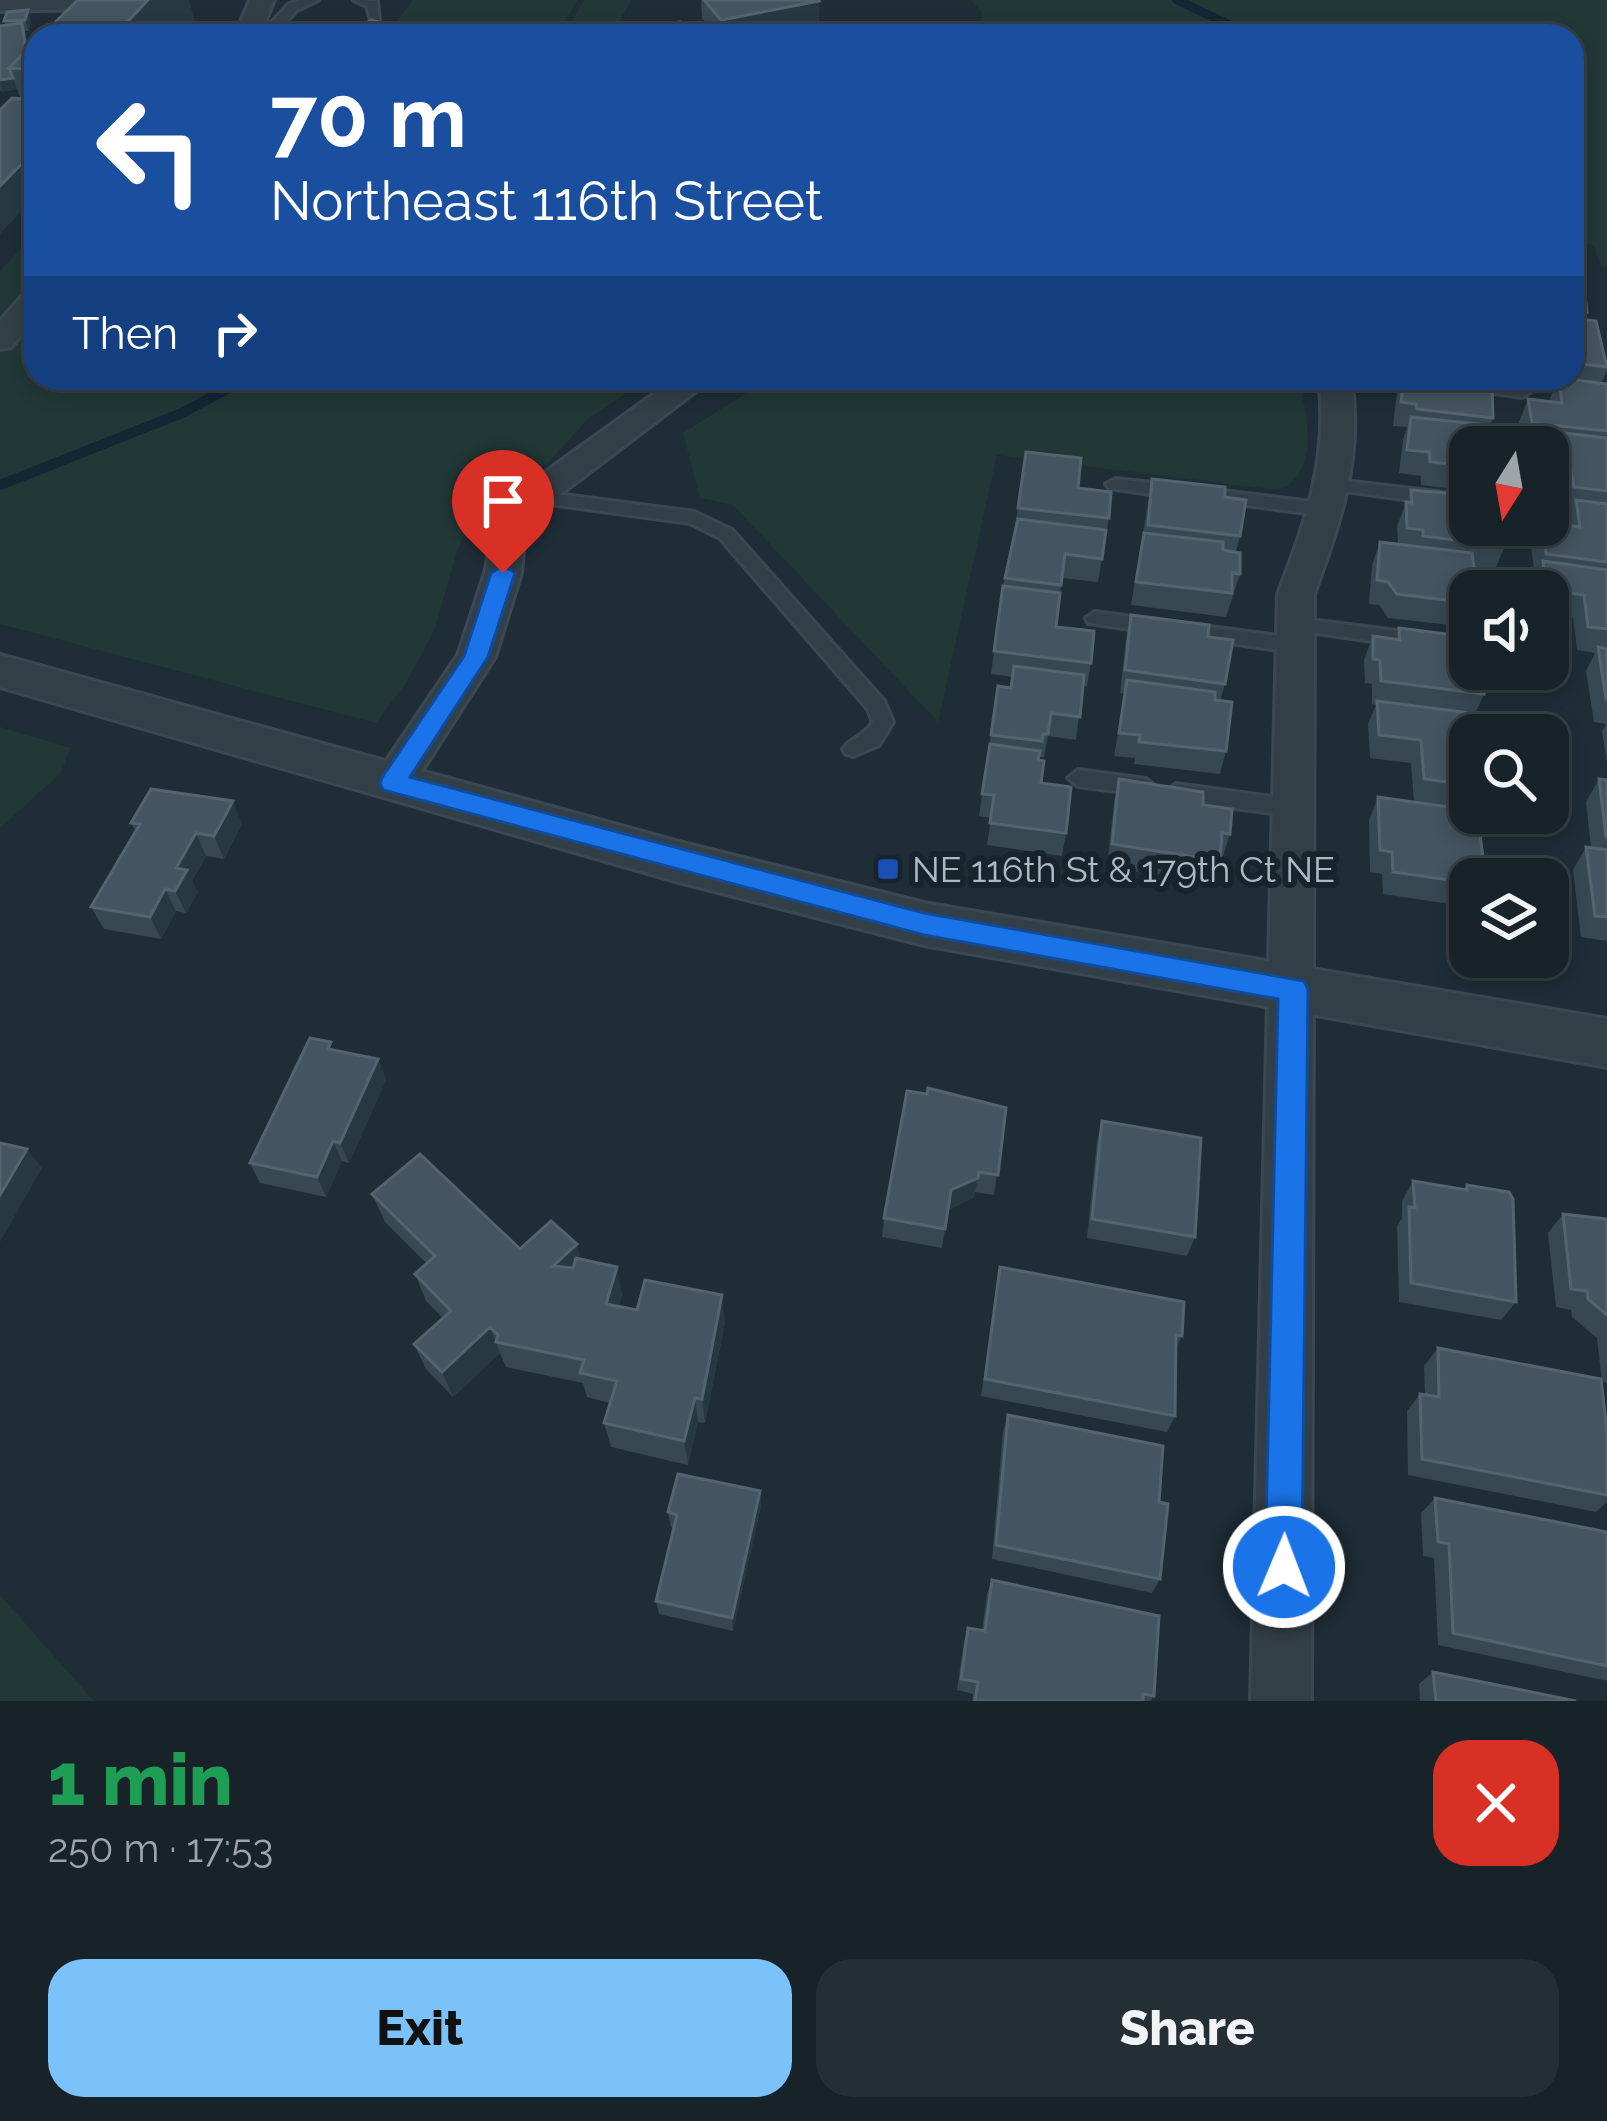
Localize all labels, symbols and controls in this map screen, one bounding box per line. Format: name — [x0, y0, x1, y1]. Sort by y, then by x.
text: 70 m — [270, 68, 467, 167]
icon: left — [72, 72, 228, 228]
text: Northeast 116th Street — [270, 169, 823, 233]
icon: right — [202, 300, 268, 366]
text: Then — [72, 307, 178, 360]
north arrow — [1449, 426, 1569, 546]
map controls — [1449, 426, 1569, 978]
pin — [452, 450, 554, 573]
icon: arrive — [470, 468, 536, 534]
button: sound — [1449, 570, 1569, 690]
button: search — [1449, 714, 1569, 834]
place label: NE 116th St & 179th Ct NE — [912, 848, 1335, 890]
marker: NE 116th St & 179th Ct NE — [875, 856, 901, 882]
button: layers — [1449, 858, 1569, 978]
position arrow — [1221, 1504, 1347, 1630]
text: 1 min — [48, 1737, 233, 1822]
button: close — [1433, 1740, 1559, 1866]
text: 250 m · 17:53 — [48, 1825, 273, 1871]
button: Exit — [48, 1959, 792, 2097]
button: Share — [816, 1959, 1559, 2097]

